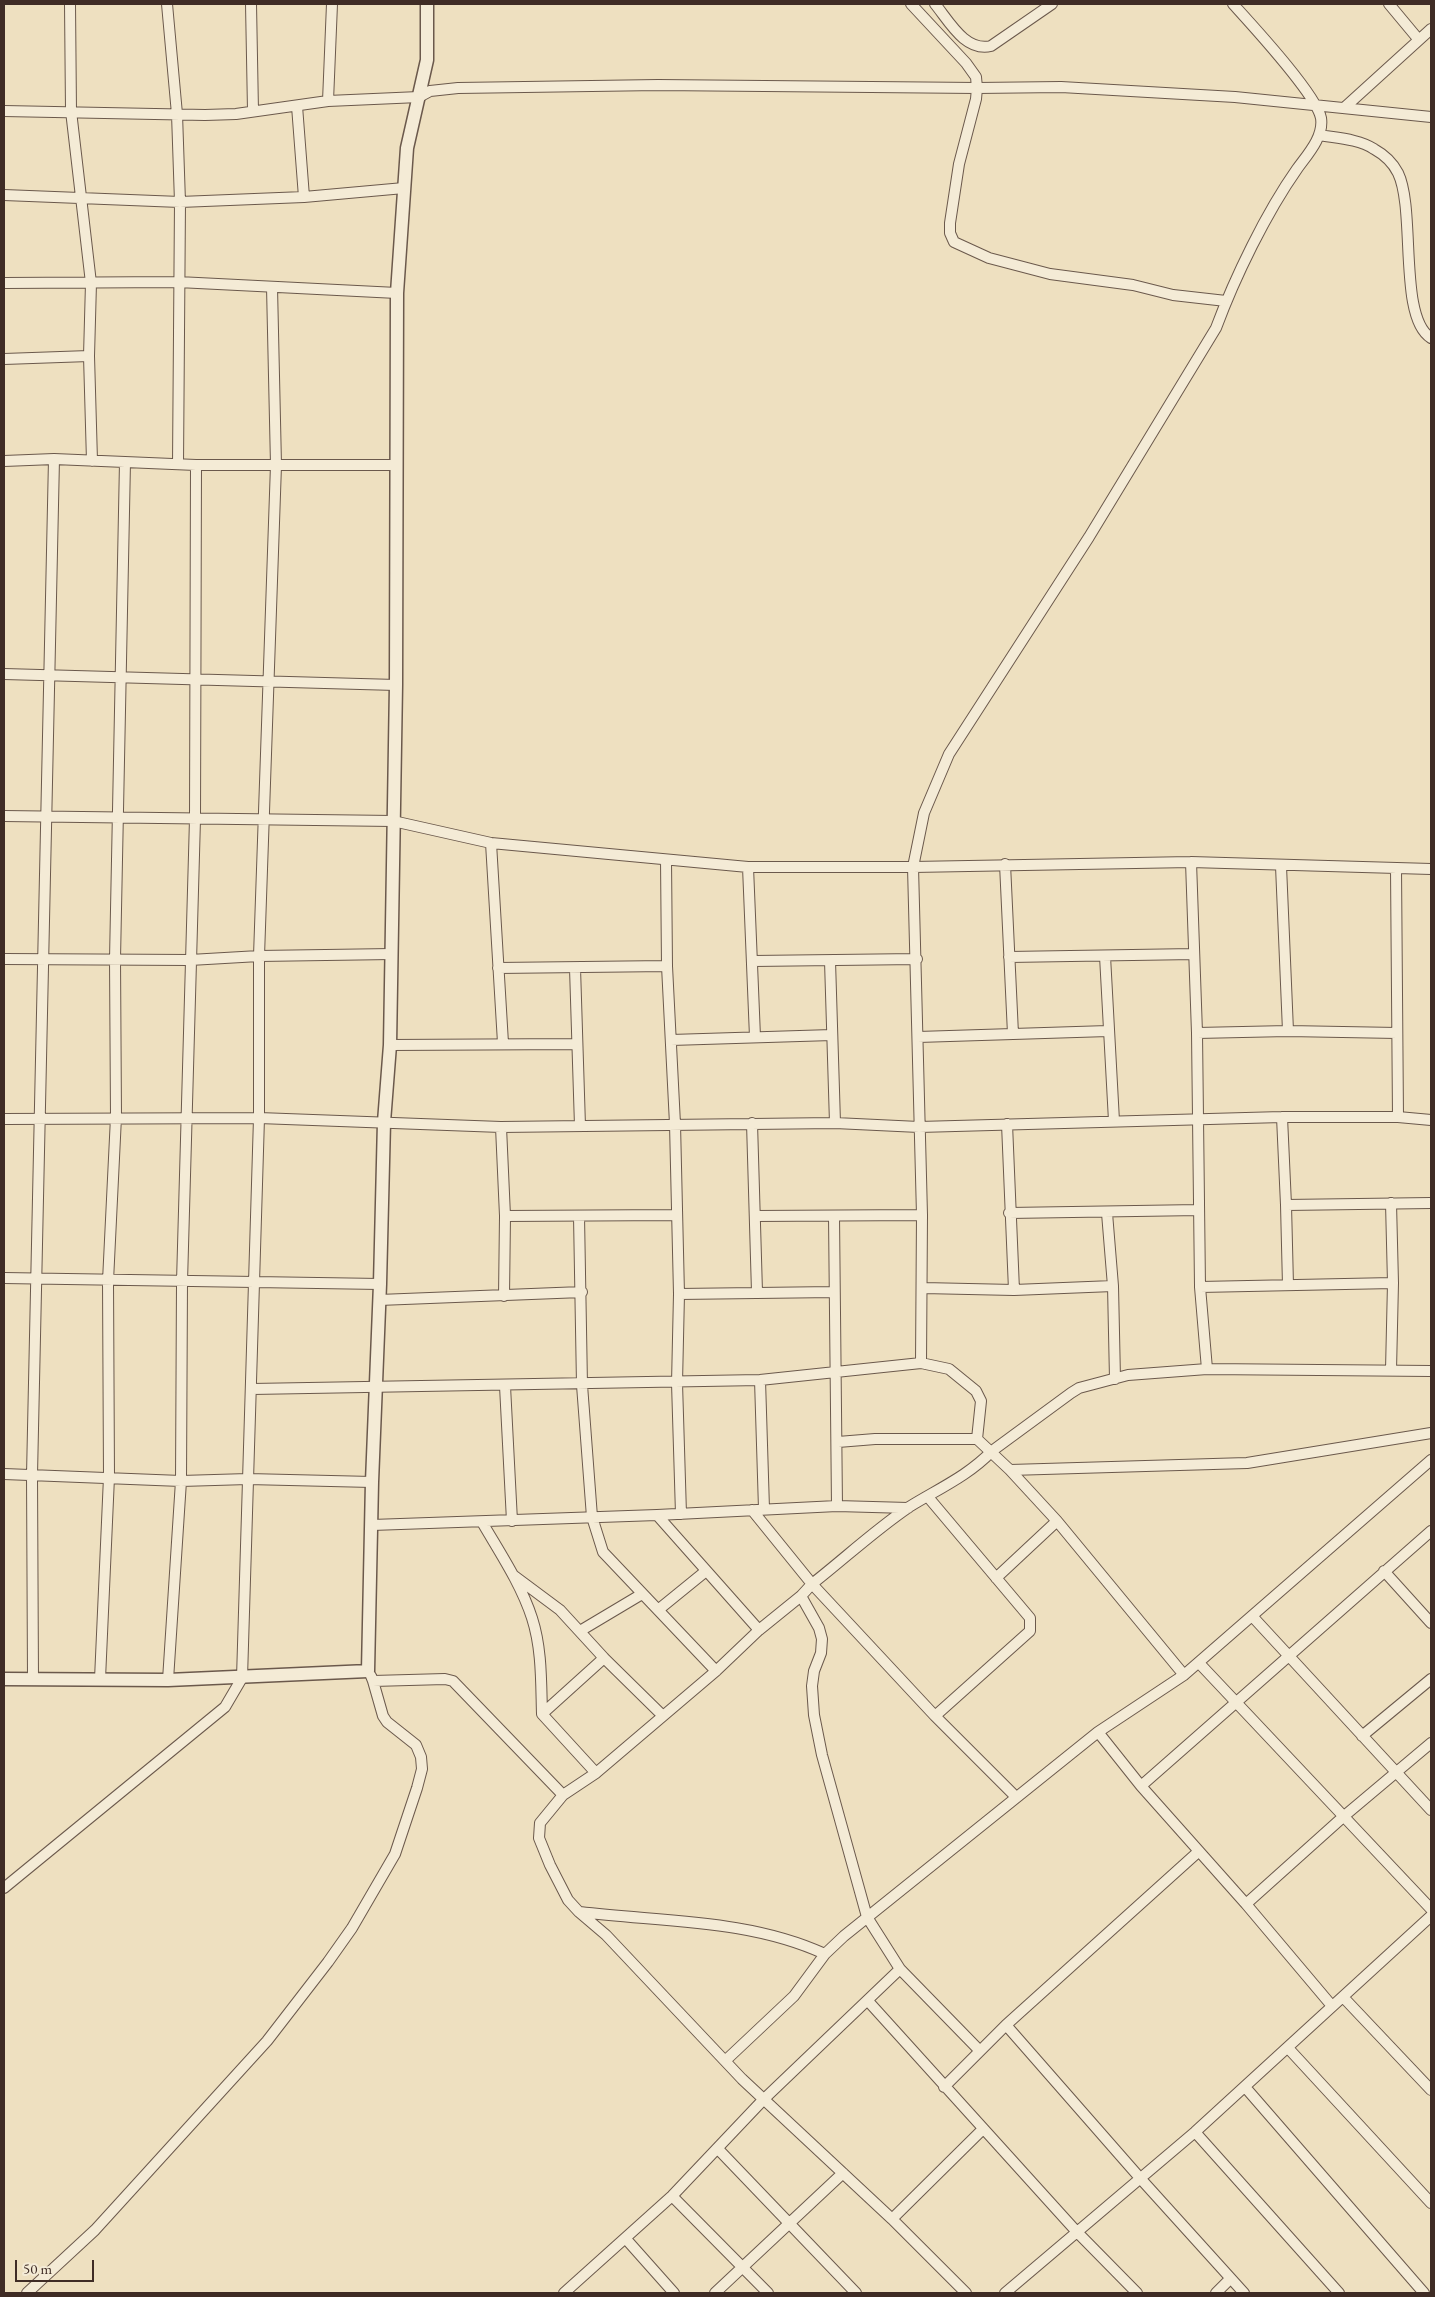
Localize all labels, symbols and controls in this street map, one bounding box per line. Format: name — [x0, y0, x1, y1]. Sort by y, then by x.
scale bar — [18, 2250, 96, 2282]
text: 50 m — [23, 2259, 52, 2278]

